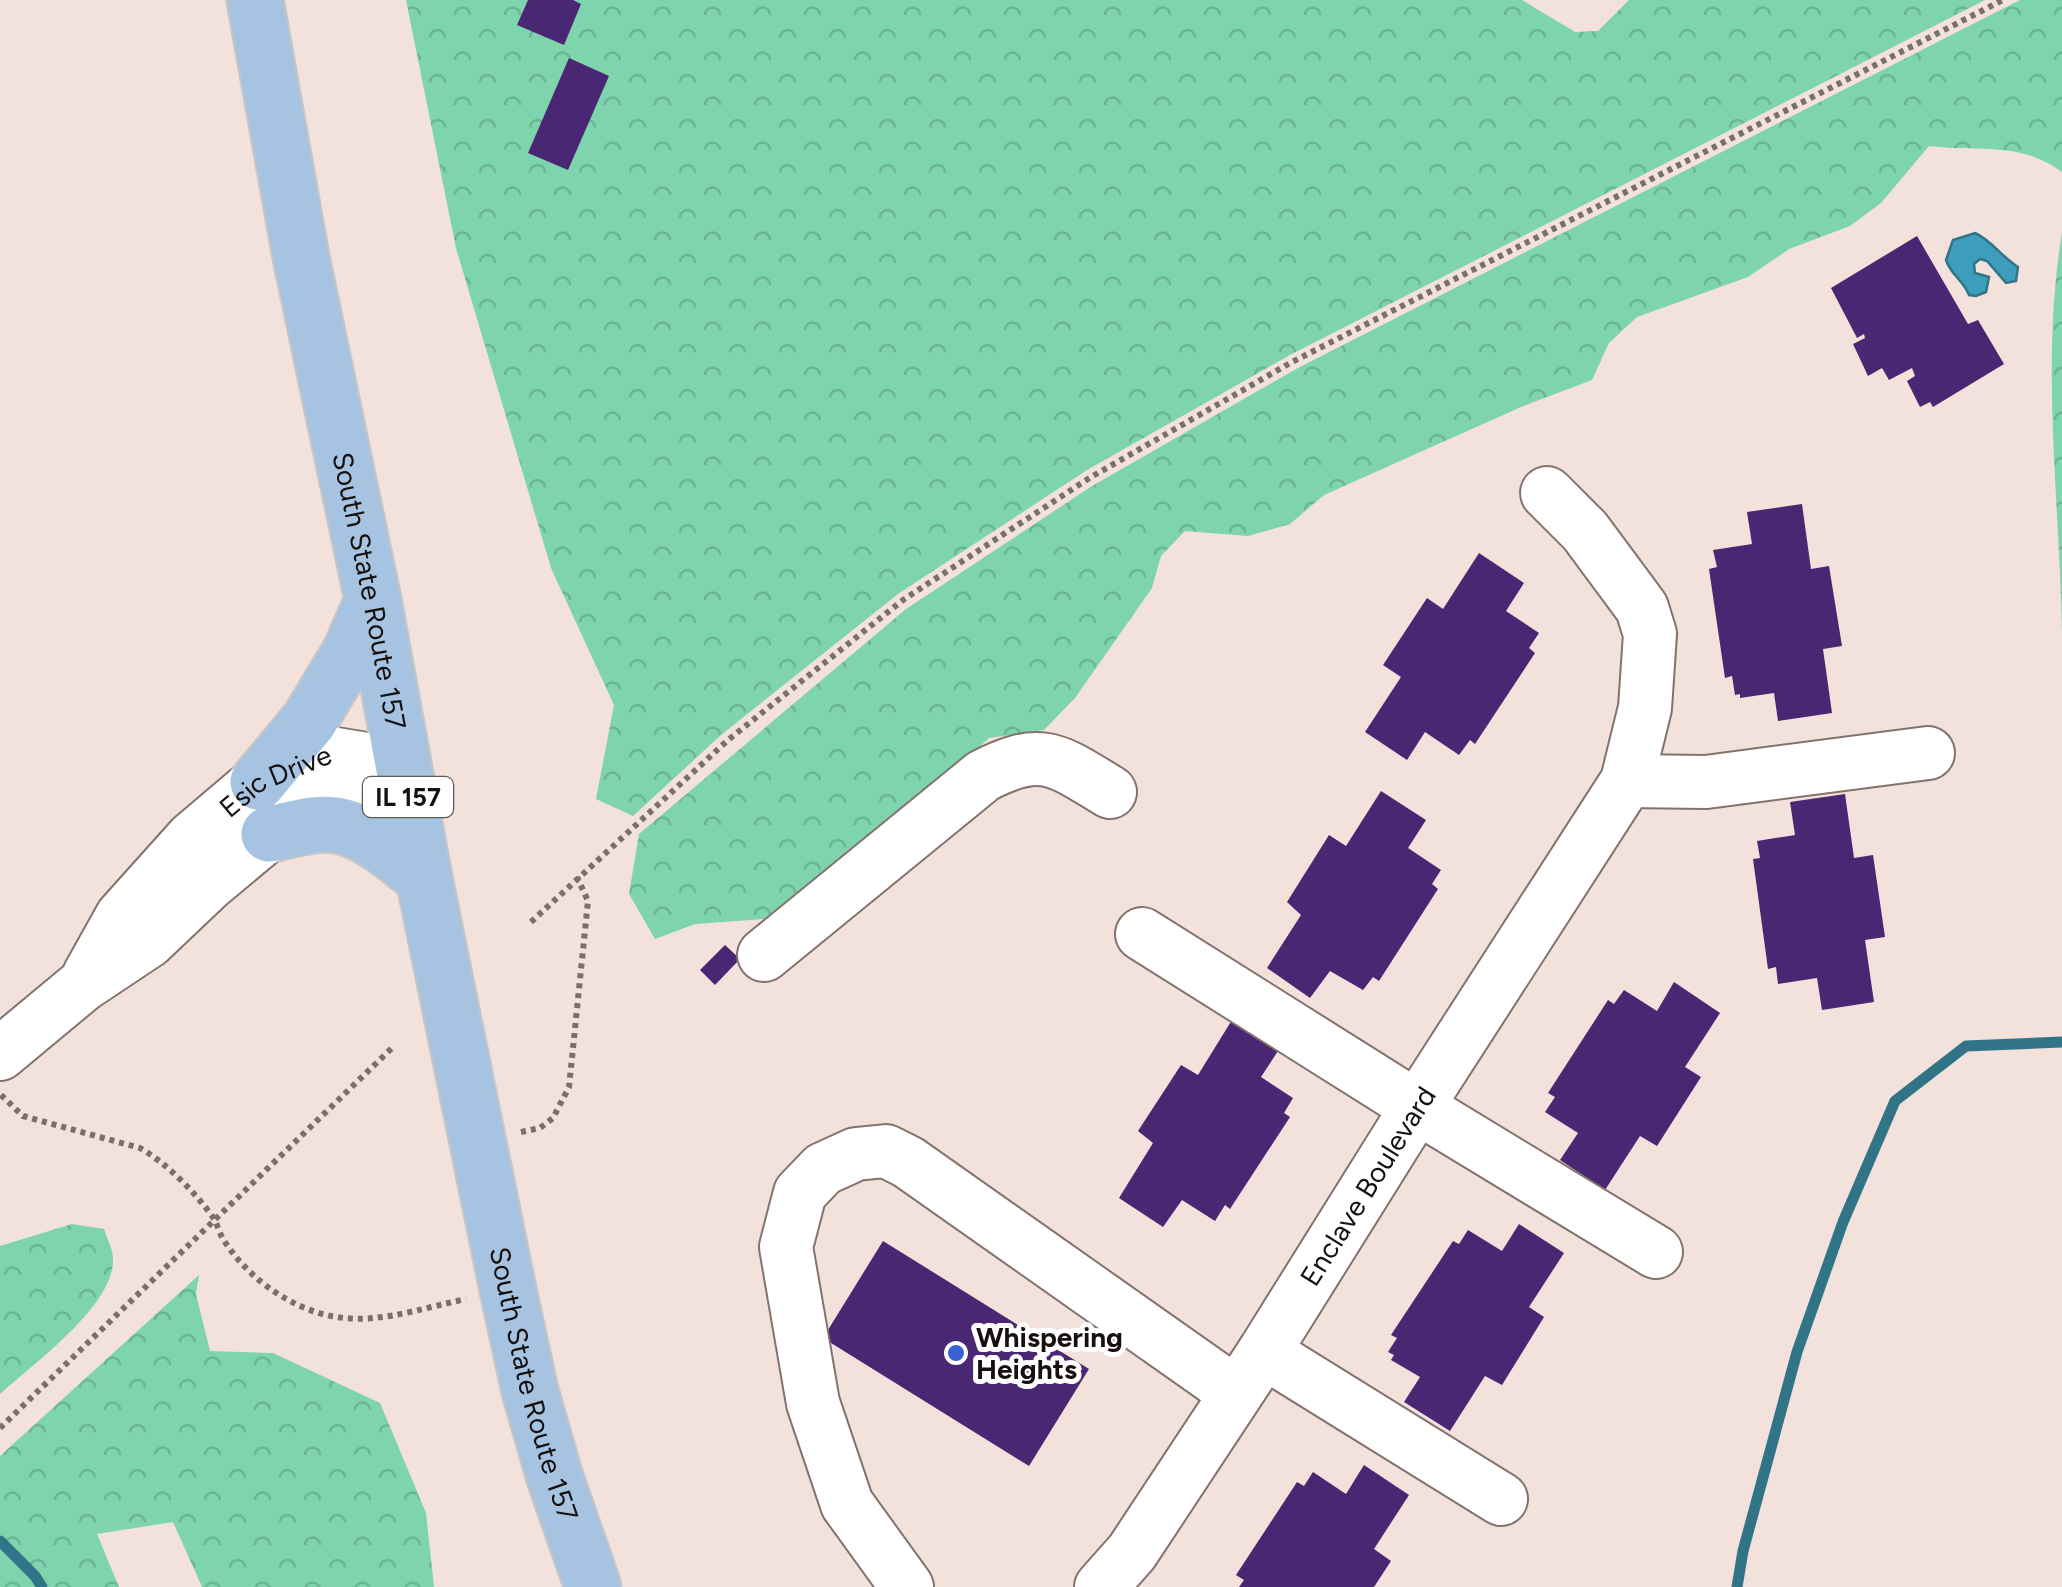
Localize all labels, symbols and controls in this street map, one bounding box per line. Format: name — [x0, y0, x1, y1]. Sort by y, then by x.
street label: South State Route 157 — [325, 449, 413, 732]
street label: Esic Drive — [212, 737, 336, 824]
road number: IL 157 — [363, 777, 453, 817]
street label: Enclave Boulevard — [1293, 1080, 1443, 1292]
street label: South State Route 157 — [483, 1244, 586, 1525]
place label: Whispering Heights — [976, 1320, 1123, 1386]
marker: Whispering Heights — [945, 1342, 967, 1364]

